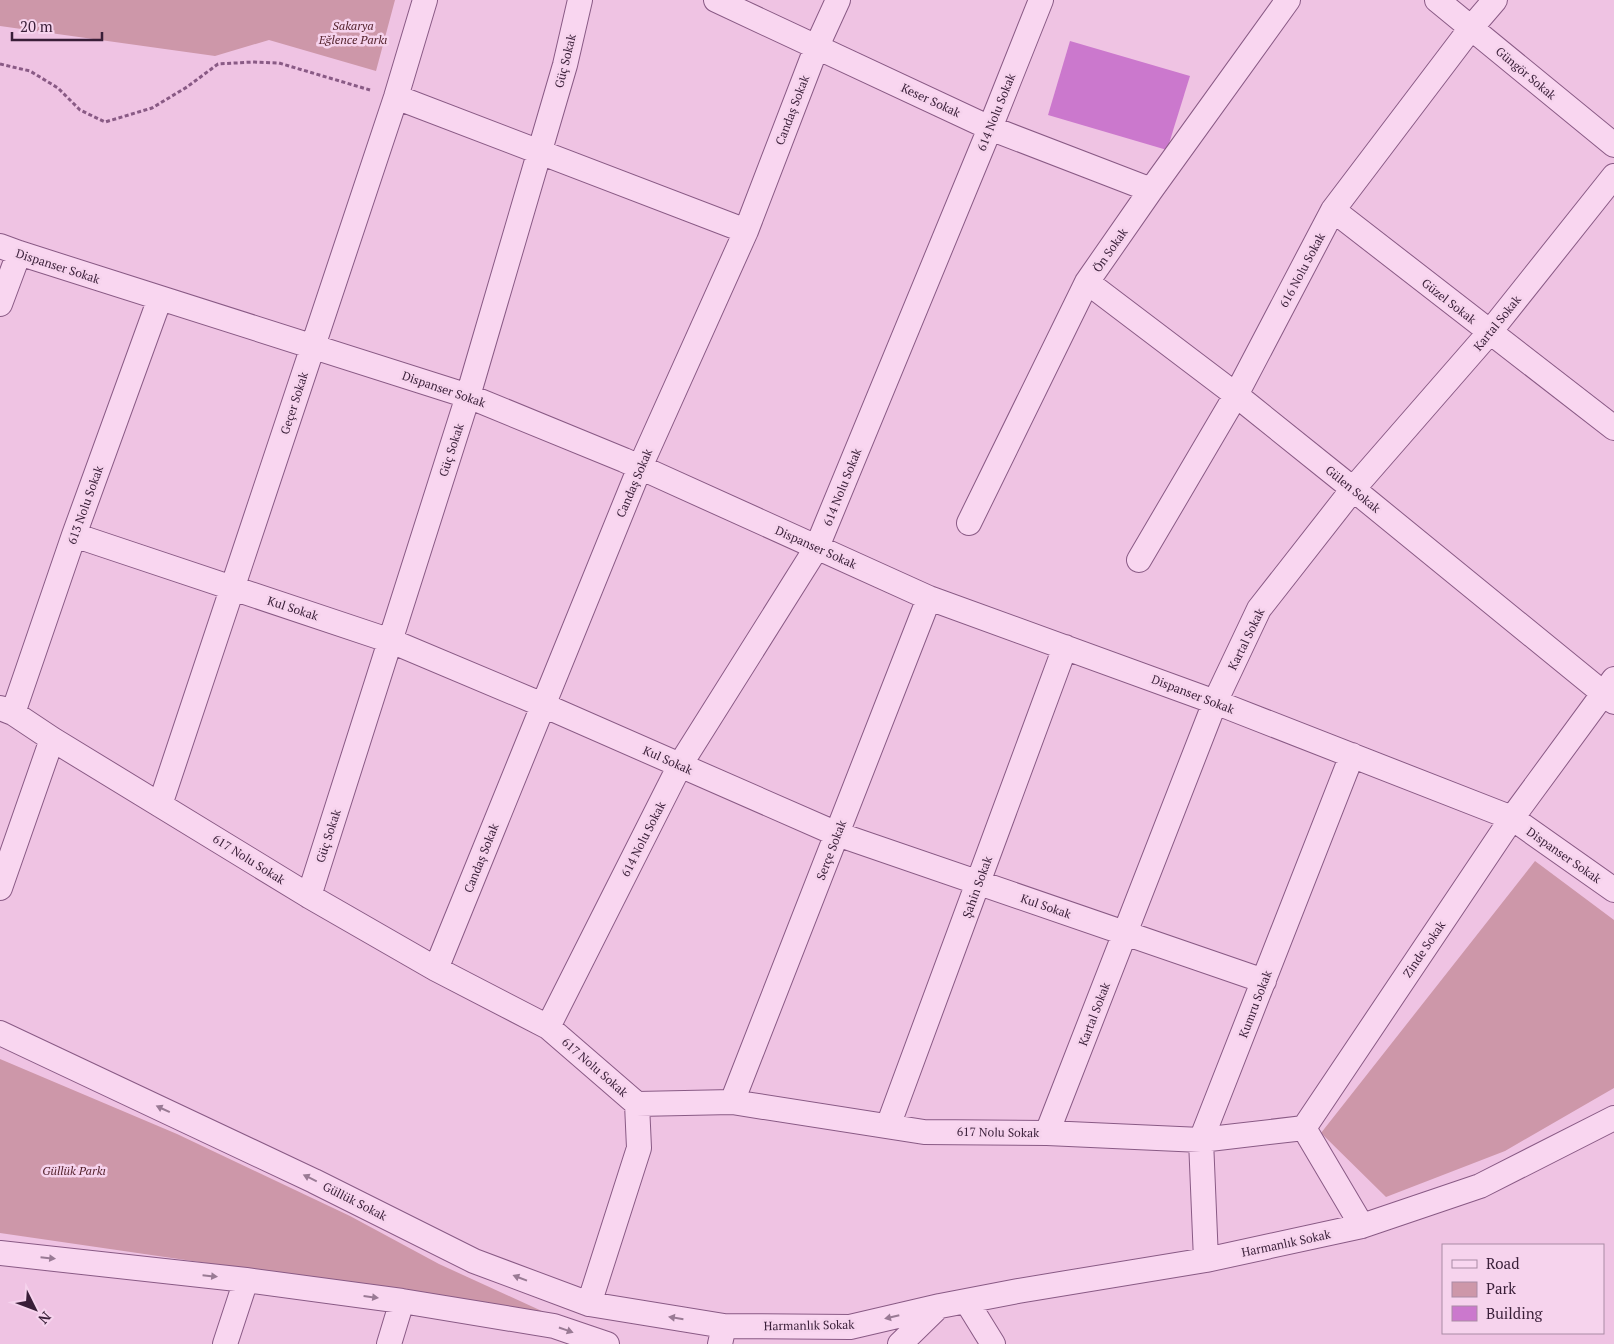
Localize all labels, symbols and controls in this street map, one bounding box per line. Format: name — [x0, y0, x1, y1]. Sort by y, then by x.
scale bar — [12, 10, 102, 42]
text: 20 m — [20, 16, 53, 36]
park label: Sakarya Eğlence Parkı — [318, 18, 387, 47]
street label: Güç Sokak — [551, 32, 579, 90]
street label: Güngör Sokak — [1493, 43, 1560, 103]
street label: 614 Nolu Sokak — [974, 70, 1019, 153]
street label: Candaş Sokak — [772, 72, 812, 147]
street label: Keser Sokak — [899, 80, 964, 121]
street label: Ön Sokak — [1089, 224, 1131, 275]
street label: 616 Nolu Sokak — [1276, 229, 1328, 310]
street label: Dispanser Sokak — [14, 245, 103, 287]
street label: Güzel Sokak — [1419, 275, 1480, 327]
street label: Kartal Sokak — [1470, 292, 1524, 354]
street label: Dispanser Sokak — [400, 368, 489, 411]
street label: Geçer Sokak — [277, 369, 311, 436]
street label: Güç Sokak — [435, 421, 467, 479]
street label: 614 Nolu Sokak — [820, 445, 865, 528]
street label: Candaş Sokak — [613, 446, 656, 520]
street label: Gülen Sokak — [1322, 462, 1384, 516]
street label: 613 Nolu Sokak — [64, 463, 106, 546]
street label: Dispanser Sokak — [773, 522, 860, 572]
street label: Kul Sokak — [266, 593, 321, 624]
street label: Kartal Sokak — [1225, 605, 1268, 672]
street label: Dispanser Sokak — [1149, 671, 1237, 717]
street label: Kul Sokak — [641, 742, 696, 778]
street label: 614 Nolu Sokak — [618, 798, 669, 879]
street label: Güç Sokak — [312, 807, 344, 865]
street label: Serçe Sokak — [813, 817, 850, 882]
street label: Candaş Sokak — [460, 820, 502, 895]
street label: Dispanser Sokak — [1524, 824, 1605, 887]
street label: 617 Nolu Sokak — [210, 831, 289, 888]
street label: Şahin Sokak — [959, 853, 995, 920]
street label: Kul Sokak — [1019, 890, 1074, 922]
street label: Zinde Sokak — [1400, 917, 1449, 980]
street label: Kumru Sokak — [1235, 967, 1275, 1040]
street label: Kartal Sokak — [1075, 979, 1113, 1048]
street label: 617 Nolu Sokak — [559, 1034, 632, 1100]
one-way arrow — [156, 1104, 170, 1112]
street label: 617 Nolu Sokak — [957, 1124, 1040, 1140]
park label: Güllük Parkı — [42, 1163, 106, 1178]
one-way arrow — [303, 1174, 317, 1182]
street label: Güllük Sokak — [320, 1178, 390, 1224]
street label: Harmanlık Sokak — [1240, 1226, 1333, 1260]
legend — [1442, 1244, 1604, 1334]
text: Road — [1486, 1253, 1519, 1273]
one-way arrow — [41, 1254, 57, 1262]
one-way arrow — [202, 1272, 218, 1280]
one-way arrow — [512, 1274, 527, 1281]
text: Park — [1486, 1278, 1516, 1298]
north arrow — [10, 1284, 60, 1334]
one-way arrow — [363, 1293, 379, 1301]
text: Building — [1486, 1303, 1544, 1323]
text: N — [34, 1308, 56, 1329]
one-way arrow — [885, 1313, 900, 1321]
one-way arrow — [668, 1314, 684, 1322]
street label: Harmanlık Sokak — [763, 1317, 855, 1333]
one-way arrow — [558, 1327, 573, 1334]

